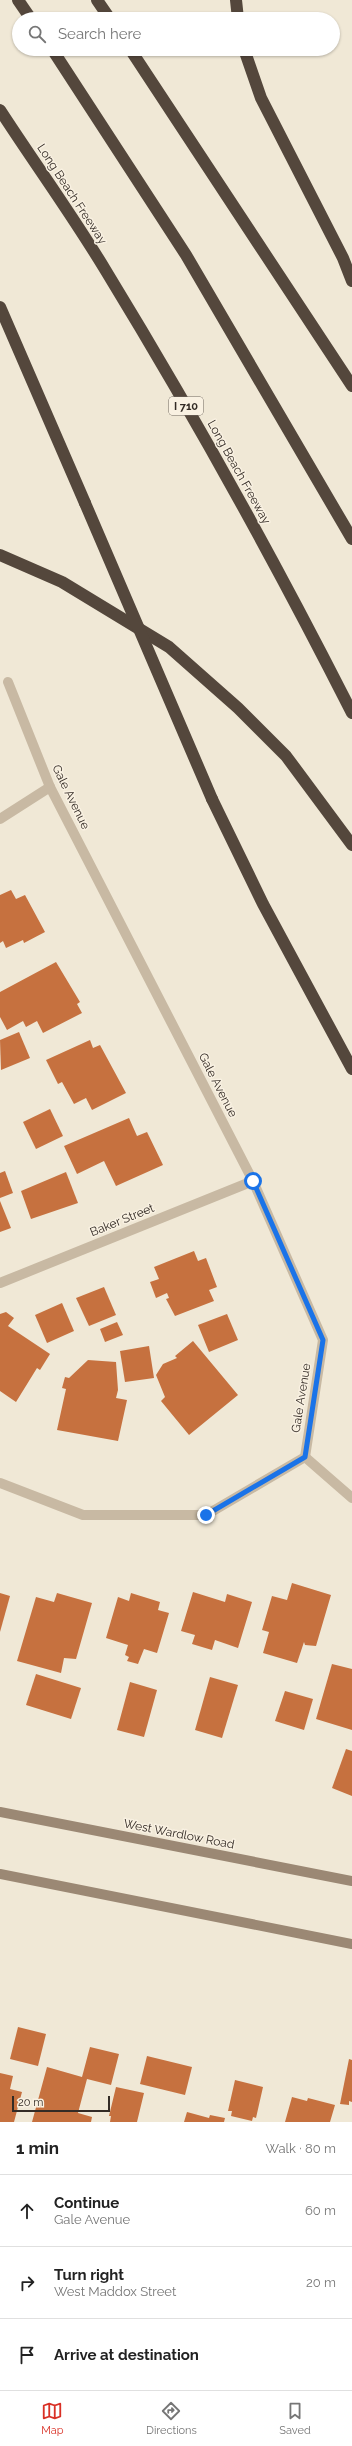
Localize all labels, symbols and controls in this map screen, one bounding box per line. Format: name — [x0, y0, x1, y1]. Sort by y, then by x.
search box — [12, 12, 340, 56]
icon: search — [26, 23, 48, 45]
text: Search here — [58, 25, 141, 43]
street label: Long Beach Freeway — [34, 141, 110, 247]
road number: I 710 — [169, 397, 203, 415]
street label: Long Beach Freeway — [205, 418, 274, 527]
street label: Gale Avenue — [49, 762, 93, 832]
street label: Gale Avenue — [196, 1051, 240, 1119]
route start — [244, 1172, 262, 1190]
street label: Baker Street — [88, 1201, 156, 1239]
street label: Gale Avenue — [289, 1362, 313, 1434]
route end — [197, 1506, 215, 1524]
street label: West Wardlow Road — [122, 1816, 236, 1852]
scale bar — [12, 2094, 110, 2113]
text: 20 m — [18, 2096, 43, 2109]
text: 1 min — [16, 2138, 59, 2158]
text: Walk · 80 m — [266, 2141, 336, 2156]
text: Continue — [54, 2194, 119, 2212]
icon: ahead — [16, 2200, 38, 2222]
text: 60 m — [305, 2203, 336, 2218]
text: Gale Avenue — [54, 2212, 130, 2227]
text: Turn right — [54, 2266, 124, 2284]
icon: right — [16, 2272, 38, 2294]
text: 20 m — [306, 2275, 336, 2290]
text: West Maddox Street — [54, 2284, 176, 2299]
icon: arrive — [16, 2344, 38, 2366]
text: Arrive at destination — [54, 2346, 199, 2364]
tab: Map — [41, 2400, 64, 2437]
tab: Directions — [146, 2400, 197, 2437]
tab: Saved — [279, 2400, 311, 2437]

